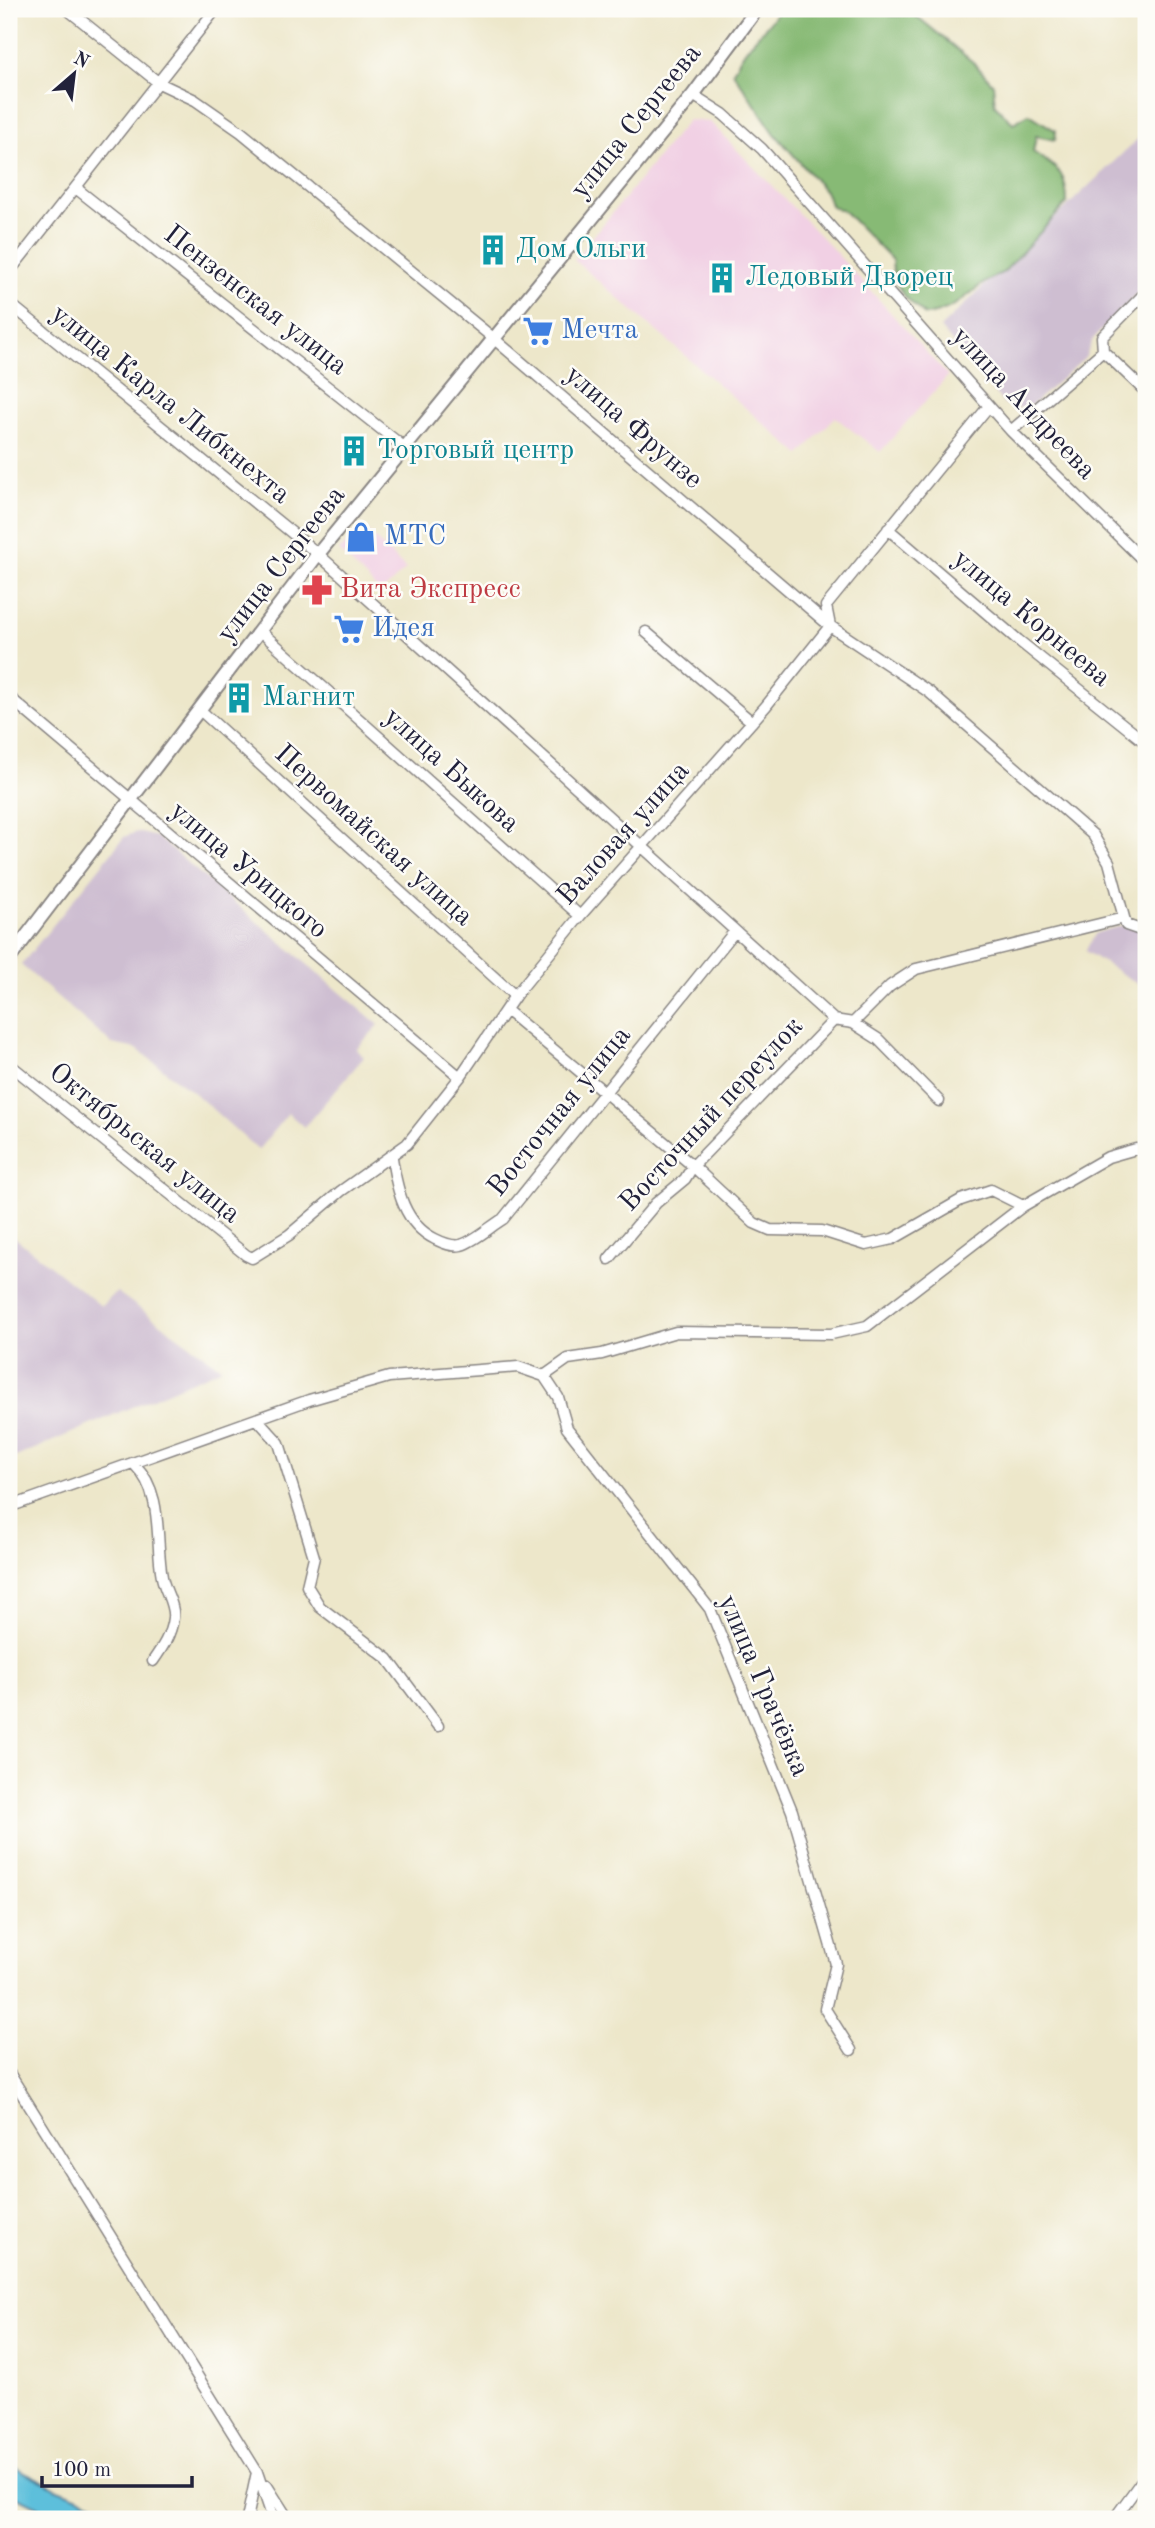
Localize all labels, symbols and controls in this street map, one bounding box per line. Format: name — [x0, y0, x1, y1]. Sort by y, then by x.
north arrow — [38, 38, 108, 108]
street label: улица Сергеева — [567, 39, 708, 204]
text: N — [70, 49, 92, 73]
street label: Пензенская улица — [158, 221, 352, 381]
building icon: Дом Ольги — [476, 233, 510, 267]
place label: Дом Ольги — [516, 236, 646, 264]
building icon: Ледовый Дворец — [705, 261, 739, 295]
place label: Ледовый Дворец — [745, 264, 954, 292]
street label: улица Карла Либкнехта — [45, 300, 295, 510]
supermarket icon: Мечта — [521, 314, 555, 348]
place label: Мечта — [561, 317, 639, 345]
street label: улица Андреева — [945, 322, 1101, 486]
street label: улица Фрунзе — [559, 361, 707, 495]
building icon: Торговый центр — [337, 434, 371, 468]
place label: Торговый центр — [377, 437, 574, 465]
street label: улица Сергеева — [213, 482, 351, 648]
shop icon: МТС — [344, 520, 378, 554]
place label: МТС — [384, 523, 446, 551]
street label: улица Корнеева — [947, 545, 1115, 693]
pharmacy icon: Вита Экспресс — [300, 573, 334, 607]
place label: Вита Экспресс — [340, 576, 521, 604]
supermarket icon: Идея — [332, 612, 366, 646]
place label: Идея — [372, 615, 435, 643]
building icon: Магнит — [222, 681, 256, 715]
place label: Магнит — [262, 684, 355, 712]
street label: улица Быкова — [378, 703, 524, 839]
street label: Первомайская улица — [269, 740, 478, 932]
street label: Валовая улица — [553, 757, 696, 911]
street label: улица Урицкого — [164, 797, 332, 945]
street label: Восточный переулок — [615, 1013, 809, 1217]
street label: Восточная улица — [483, 1022, 637, 1202]
street label: Октябрьская улица — [43, 1059, 245, 1230]
street label: улица Грачёвка — [712, 1591, 814, 1781]
scale bar — [42, 2444, 192, 2488]
text: 100 m — [52, 2460, 111, 2481]

